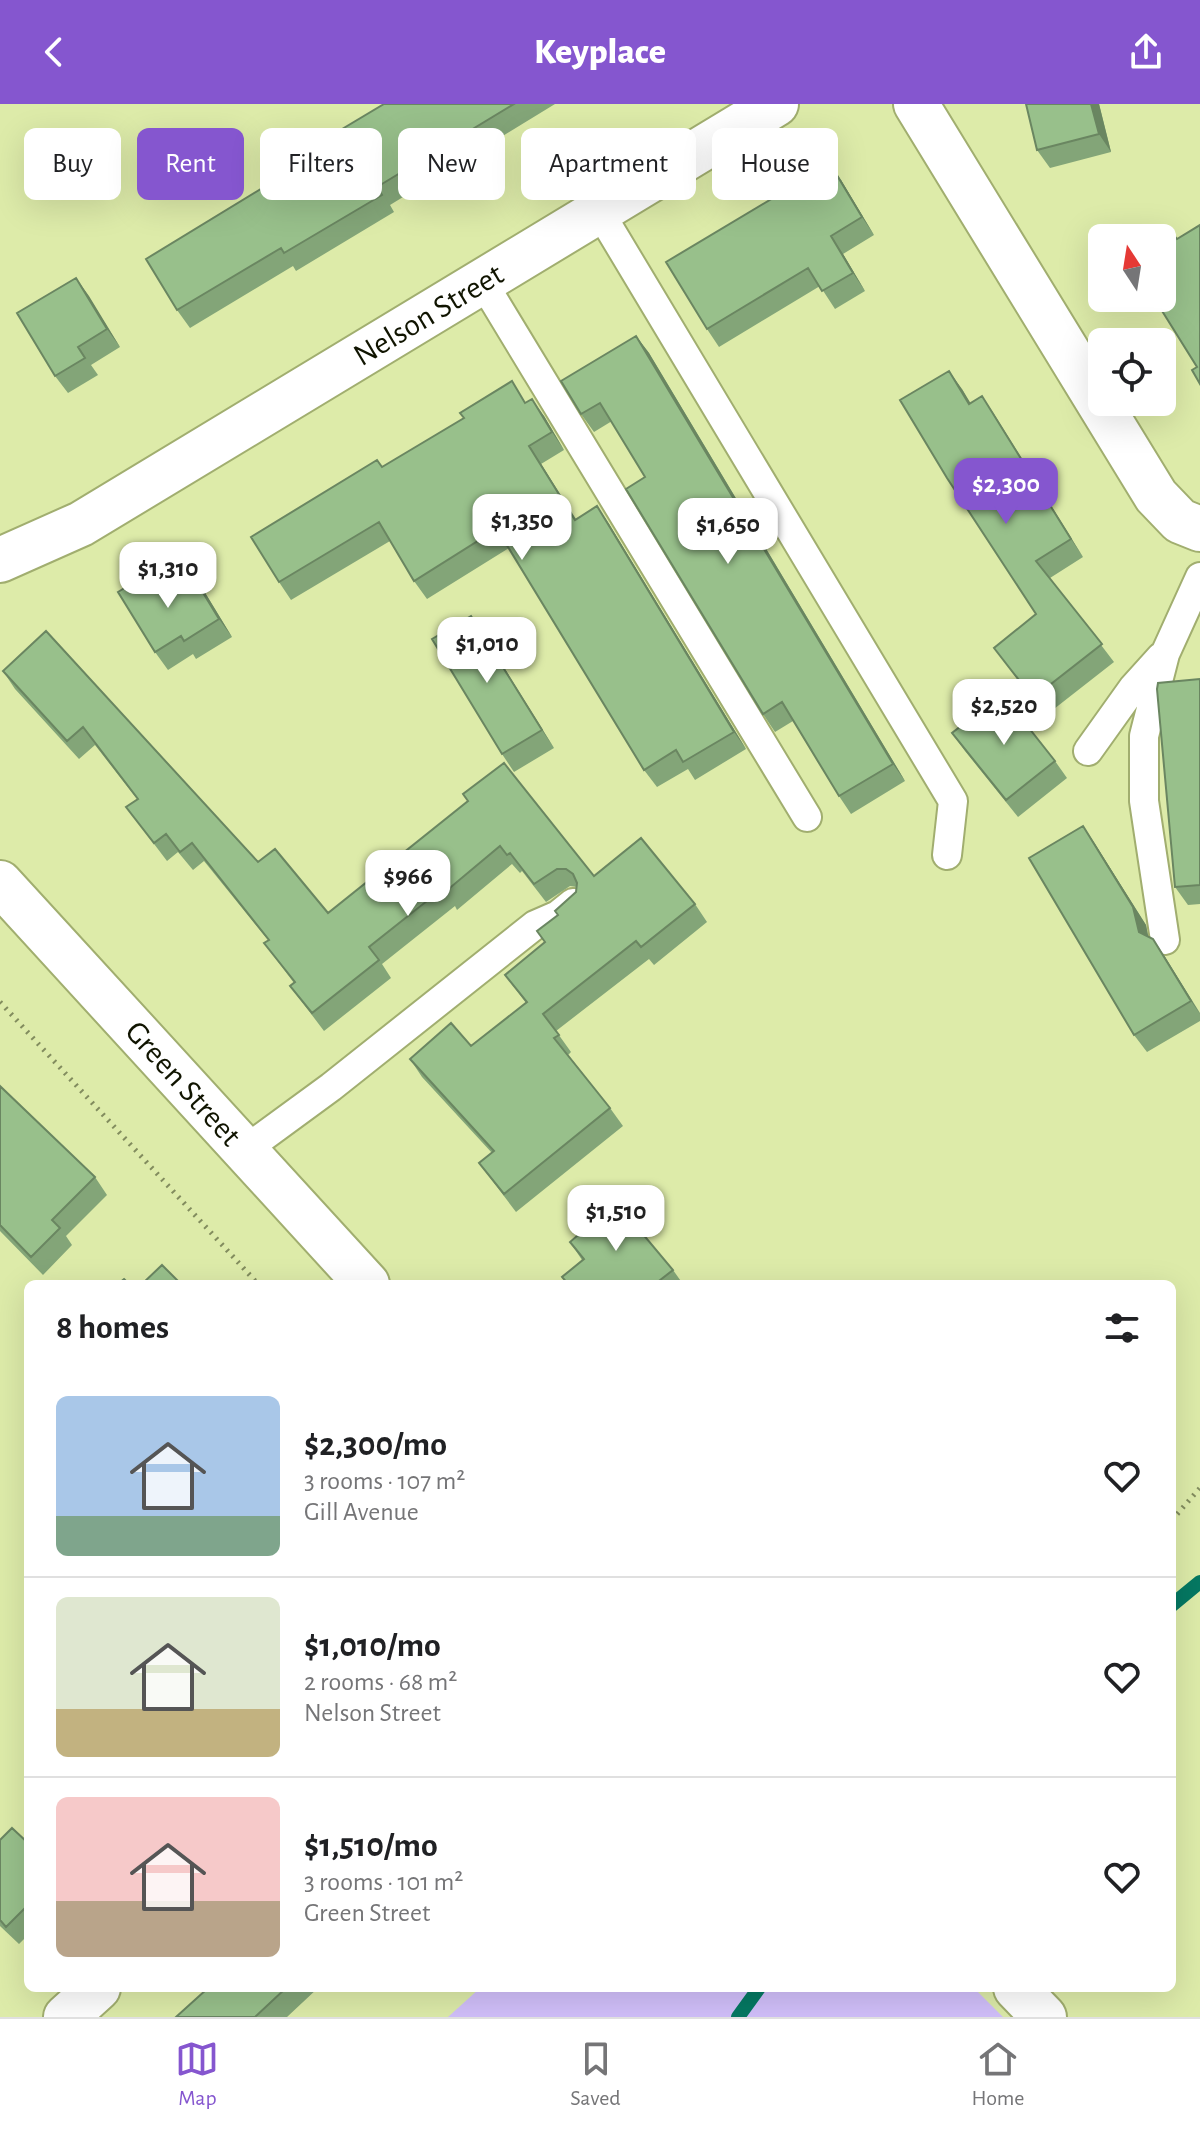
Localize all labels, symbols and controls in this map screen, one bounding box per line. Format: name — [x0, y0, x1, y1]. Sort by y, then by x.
icon: back — [32, 30, 76, 74]
icon: share — [1124, 30, 1168, 74]
text: Keyplace — [534, 34, 666, 70]
chip: Buy — [24, 128, 121, 200]
chip: Rent — [137, 128, 244, 200]
chip: Filters — [260, 128, 382, 200]
chip: New — [398, 128, 505, 200]
chip: Apartment — [521, 128, 696, 200]
chip: House — [712, 128, 838, 200]
north arrow — [1088, 224, 1176, 312]
map controls — [1088, 224, 1176, 416]
street label: Nelson Street — [348, 258, 509, 372]
button: locate — [1088, 328, 1176, 416]
pin: $2,300 — [941, 458, 1071, 526]
text: $2,300 — [972, 471, 1040, 497]
pin: $1,350 — [457, 494, 587, 562]
pin: $1,650 — [663, 498, 793, 566]
text: $1,350 — [491, 507, 554, 533]
text: $1,650 — [696, 511, 760, 537]
pin: $1,310 — [103, 542, 233, 610]
text: $1,310 — [137, 555, 199, 581]
pin: $1,010 — [422, 617, 552, 685]
text: $1,010 — [455, 630, 519, 656]
pin: $2,520 — [939, 679, 1069, 747]
text: $2,520 — [971, 692, 1037, 718]
pin: $966 — [361, 850, 455, 918]
text: $966 — [383, 863, 433, 889]
street label: Green Street — [119, 1015, 247, 1152]
pin: $1,510 — [551, 1185, 681, 1253]
text: $1,510 — [585, 1198, 647, 1224]
icon: filters — [1100, 1306, 1144, 1350]
text: 8 homes — [56, 1311, 169, 1345]
icon: home — [120, 1428, 216, 1524]
text: $2,300/mo — [304, 1428, 447, 1462]
icon: heart — [1100, 1454, 1144, 1498]
text: 3 rooms · 107 m² — [304, 1468, 465, 1494]
text: Gill Avenue — [304, 1499, 419, 1525]
icon: home — [120, 1629, 216, 1725]
text: $1,010/mo — [304, 1629, 441, 1663]
icon: heart — [1100, 1655, 1144, 1699]
text: 2 rooms · 68 m² — [304, 1669, 457, 1695]
text: Nelson Street — [304, 1700, 441, 1726]
icon: home — [120, 1829, 216, 1925]
text: $1,510/mo — [304, 1829, 438, 1863]
icon: heart — [1100, 1855, 1144, 1899]
text: 3 rooms · 101 m² — [304, 1869, 463, 1895]
text: Green Street — [304, 1900, 430, 1926]
tab: Map — [175, 2037, 219, 2111]
tab: Saved — [570, 2037, 621, 2111]
tab: Home — [972, 2037, 1025, 2111]

